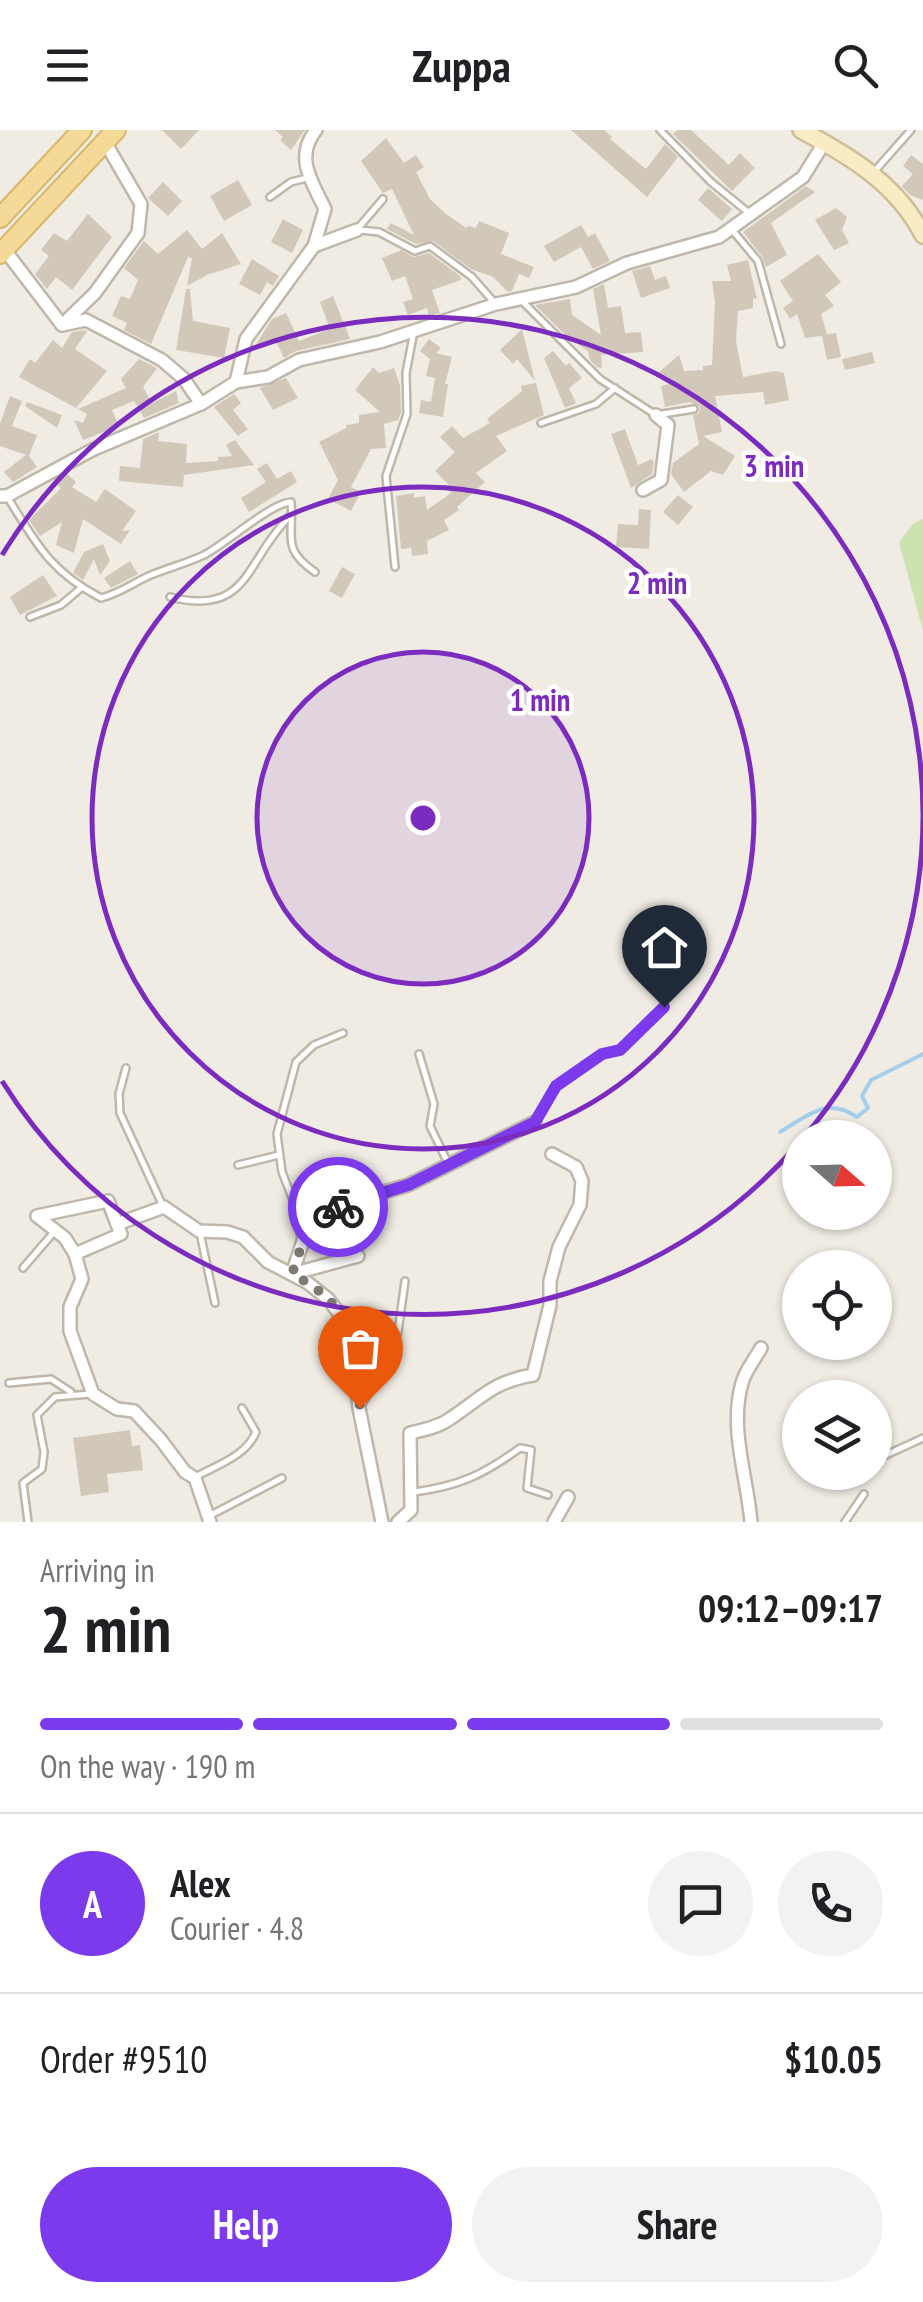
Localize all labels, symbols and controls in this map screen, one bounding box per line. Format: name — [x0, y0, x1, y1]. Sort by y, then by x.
text: Zuppa — [412, 36, 511, 94]
icon: menu — [40, 38, 95, 93]
icon: search — [828, 38, 883, 93]
text: 3 min — [744, 446, 804, 485]
text: 2 min — [627, 563, 687, 602]
text: 1 min — [510, 680, 570, 719]
centre of rings — [405, 800, 441, 836]
pin — [622, 905, 707, 1008]
icon: home — [637, 920, 692, 975]
north arrow — [782, 1120, 892, 1230]
map controls — [782, 1120, 892, 1490]
courier — [288, 1157, 388, 1257]
icon: bike — [311, 1180, 366, 1235]
button: locate — [782, 1250, 892, 1360]
pin — [318, 1306, 403, 1409]
icon: bag — [333, 1321, 388, 1376]
button: layers — [782, 1380, 892, 1490]
text: Arriving in — [40, 1549, 155, 1591]
text: 09:12–09:17 — [698, 1583, 883, 1632]
text: 2 min — [40, 1586, 171, 1670]
text: On the way · 190 m — [40, 1745, 255, 1787]
button: chat — [648, 1851, 753, 1956]
button: phone — [778, 1851, 883, 1956]
text: Alex — [170, 1858, 231, 1907]
text: A — [83, 1879, 102, 1928]
text: Courier · 4.8 — [170, 1907, 304, 1949]
text: Order #9510 — [40, 2034, 207, 2083]
text: $10.05 — [784, 2034, 883, 2083]
button: Help — [40, 2167, 452, 2282]
button: Share — [472, 2167, 883, 2282]

